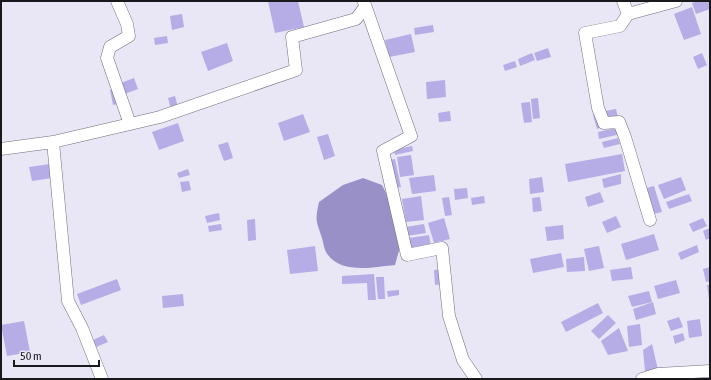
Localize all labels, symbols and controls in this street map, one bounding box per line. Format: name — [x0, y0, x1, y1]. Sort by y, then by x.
scale bar — [14, 342, 99, 368]
text: 50 m — [20, 349, 42, 363]

